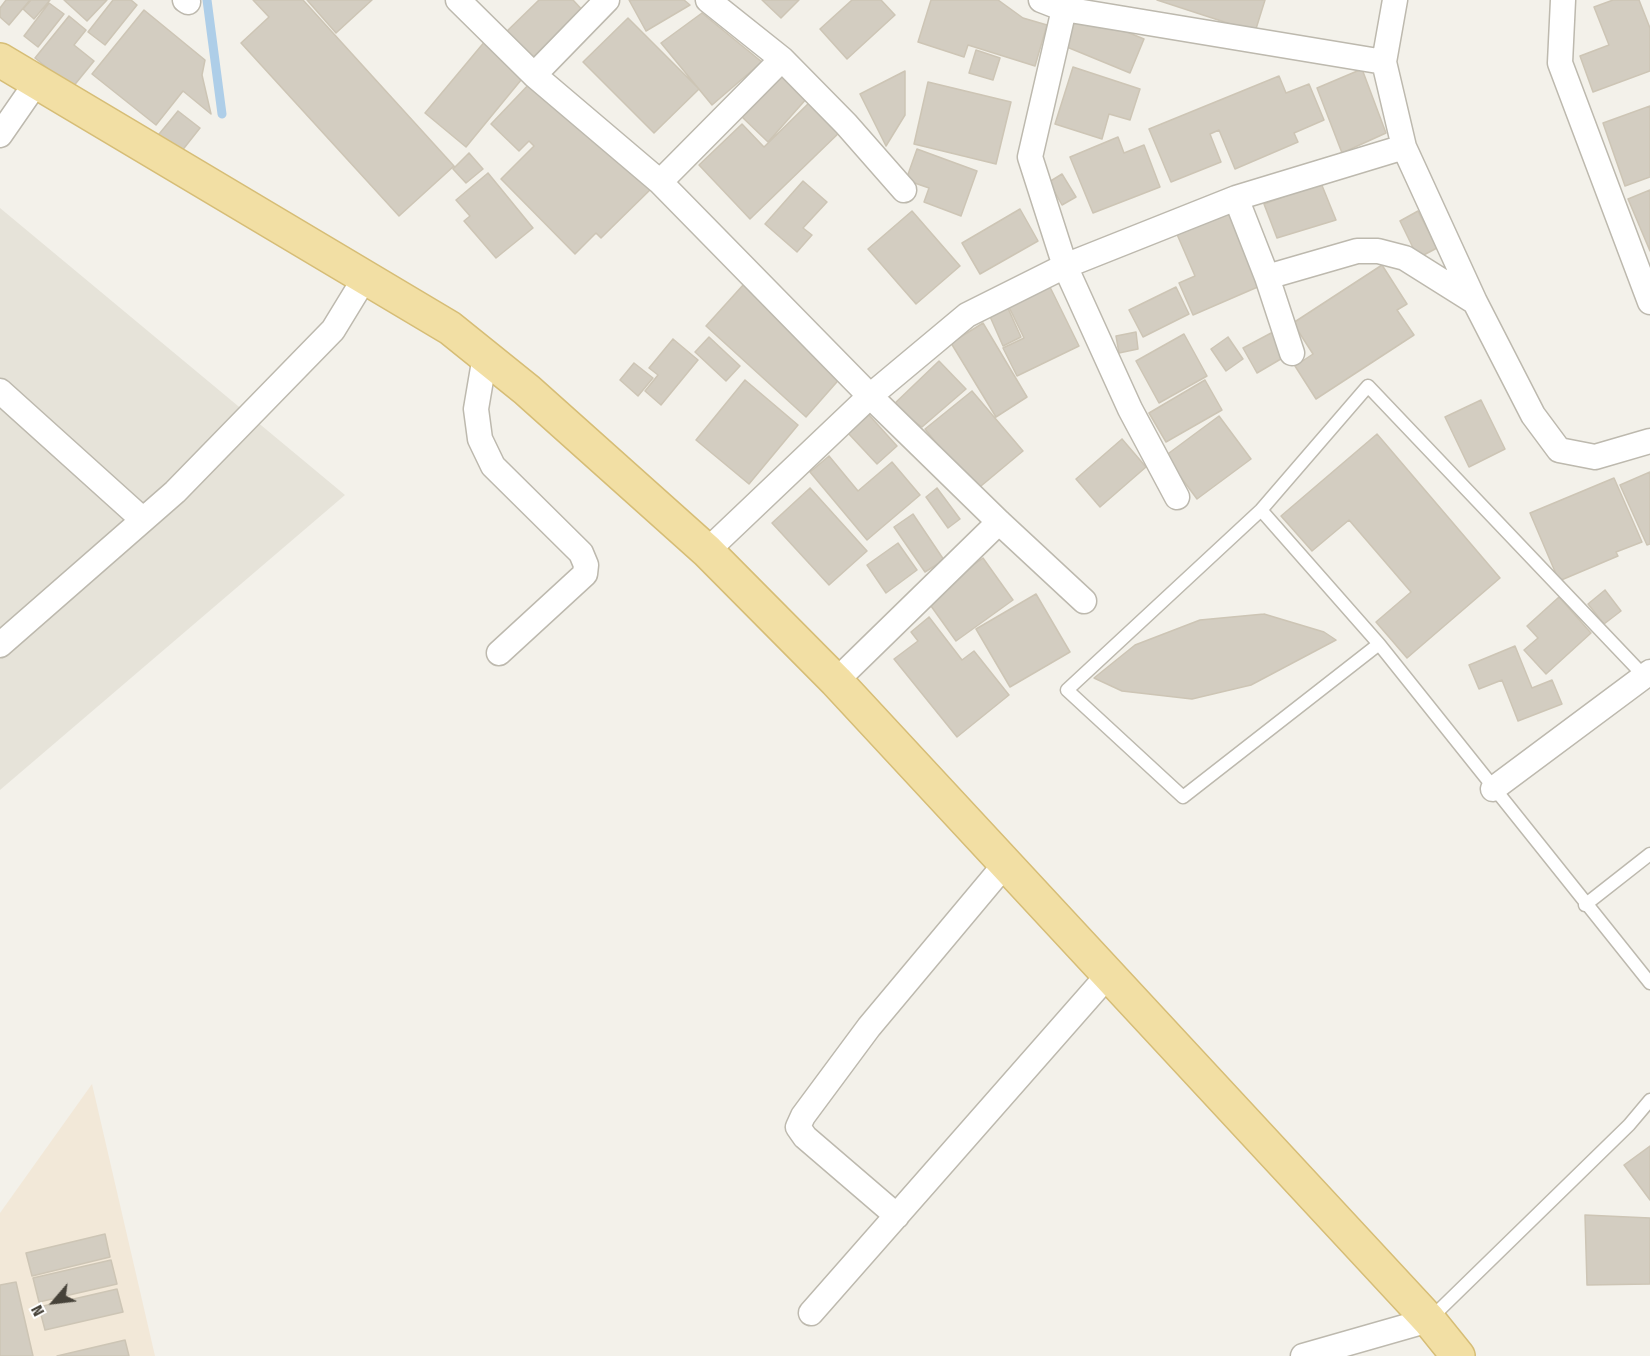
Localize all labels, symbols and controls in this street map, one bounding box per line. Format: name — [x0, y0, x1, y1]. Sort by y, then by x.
north arrow — [24, 1272, 84, 1332]
text: N — [27, 1302, 48, 1319]

